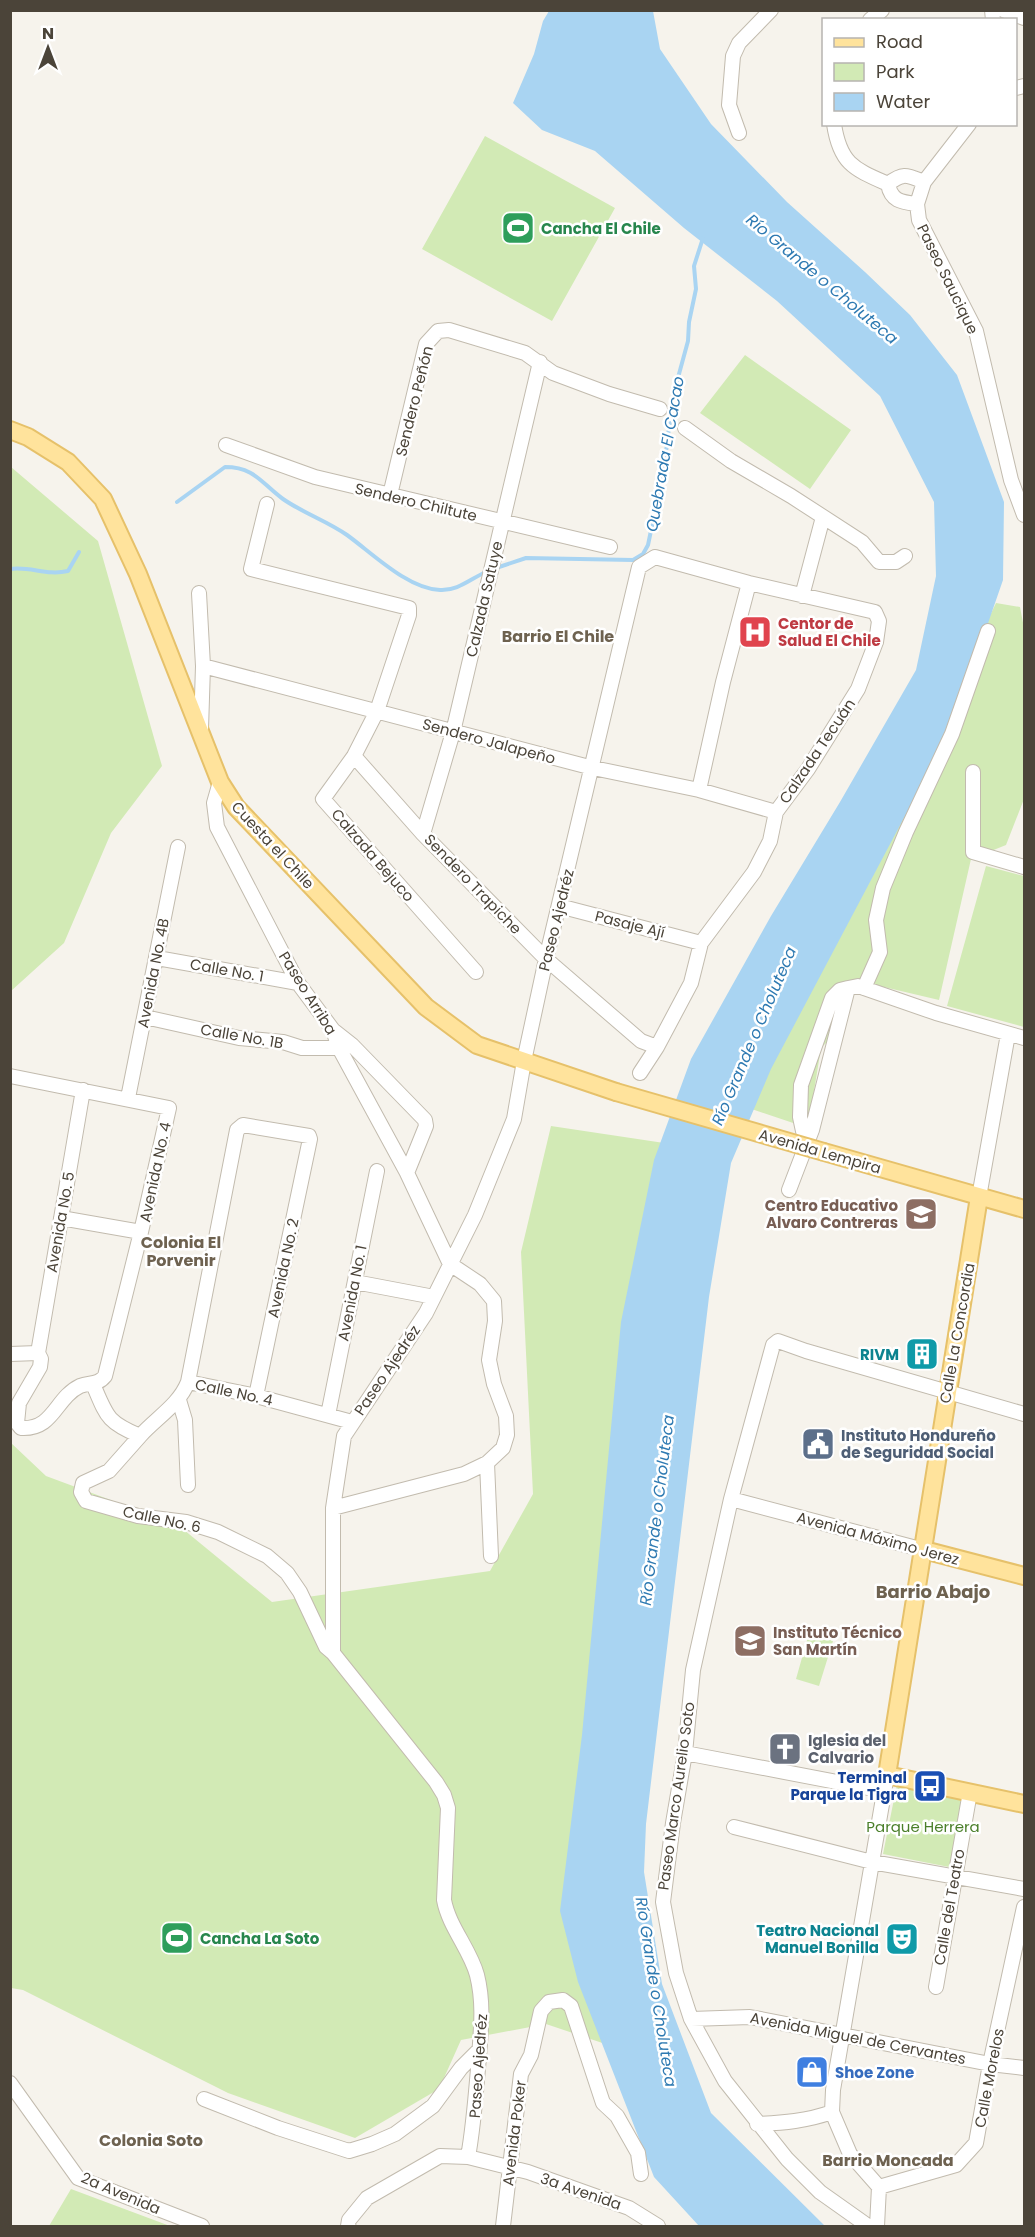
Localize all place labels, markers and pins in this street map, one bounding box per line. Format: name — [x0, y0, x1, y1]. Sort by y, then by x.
sports icon: Cancha El Chile — [500, 210, 536, 246]
place label: Cancha El Chile — [541, 218, 661, 239]
place label: Centor de Salud El Chile — [778, 613, 881, 651]
hospital icon: Centor de Salud El Chile — [737, 614, 773, 650]
place label: Centro Educativo Alvaro Contreras — [765, 1195, 898, 1233]
school or university icon: Centro Educativo Alvaro Contreras — [903, 1196, 939, 1232]
building icon: RIVM — [904, 1336, 940, 1372]
place label: RIVM — [860, 1344, 899, 1365]
place label: Instituto Hondureño de Seguridad Social — [841, 1425, 996, 1463]
public building icon: Instituto Hondureño de Seguridad Social — [800, 1426, 836, 1462]
place label: Instituto Técnico San Martín — [773, 1622, 902, 1660]
school or university icon: Instituto Técnico San Martín — [732, 1623, 768, 1659]
place label: Iglesia del Calvario — [808, 1730, 886, 1768]
church icon: Iglesia del Calvario — [767, 1731, 803, 1767]
place label: Terminal Parque la Tigra — [790, 1767, 907, 1805]
bus stop icon: Terminal Parque la Tigra — [912, 1768, 948, 1804]
sports icon: Cancha La Soto — [159, 1920, 195, 1956]
place label: Teatro Nacional Manuel Bonilla — [756, 1920, 879, 1958]
theatre icon: Teatro Nacional Manuel Bonilla — [884, 1921, 920, 1957]
place label: Cancha La Soto — [200, 1928, 320, 1949]
shop icon: Shoe Zone — [794, 2054, 830, 2090]
place label: Shoe Zone — [835, 2062, 914, 2083]

